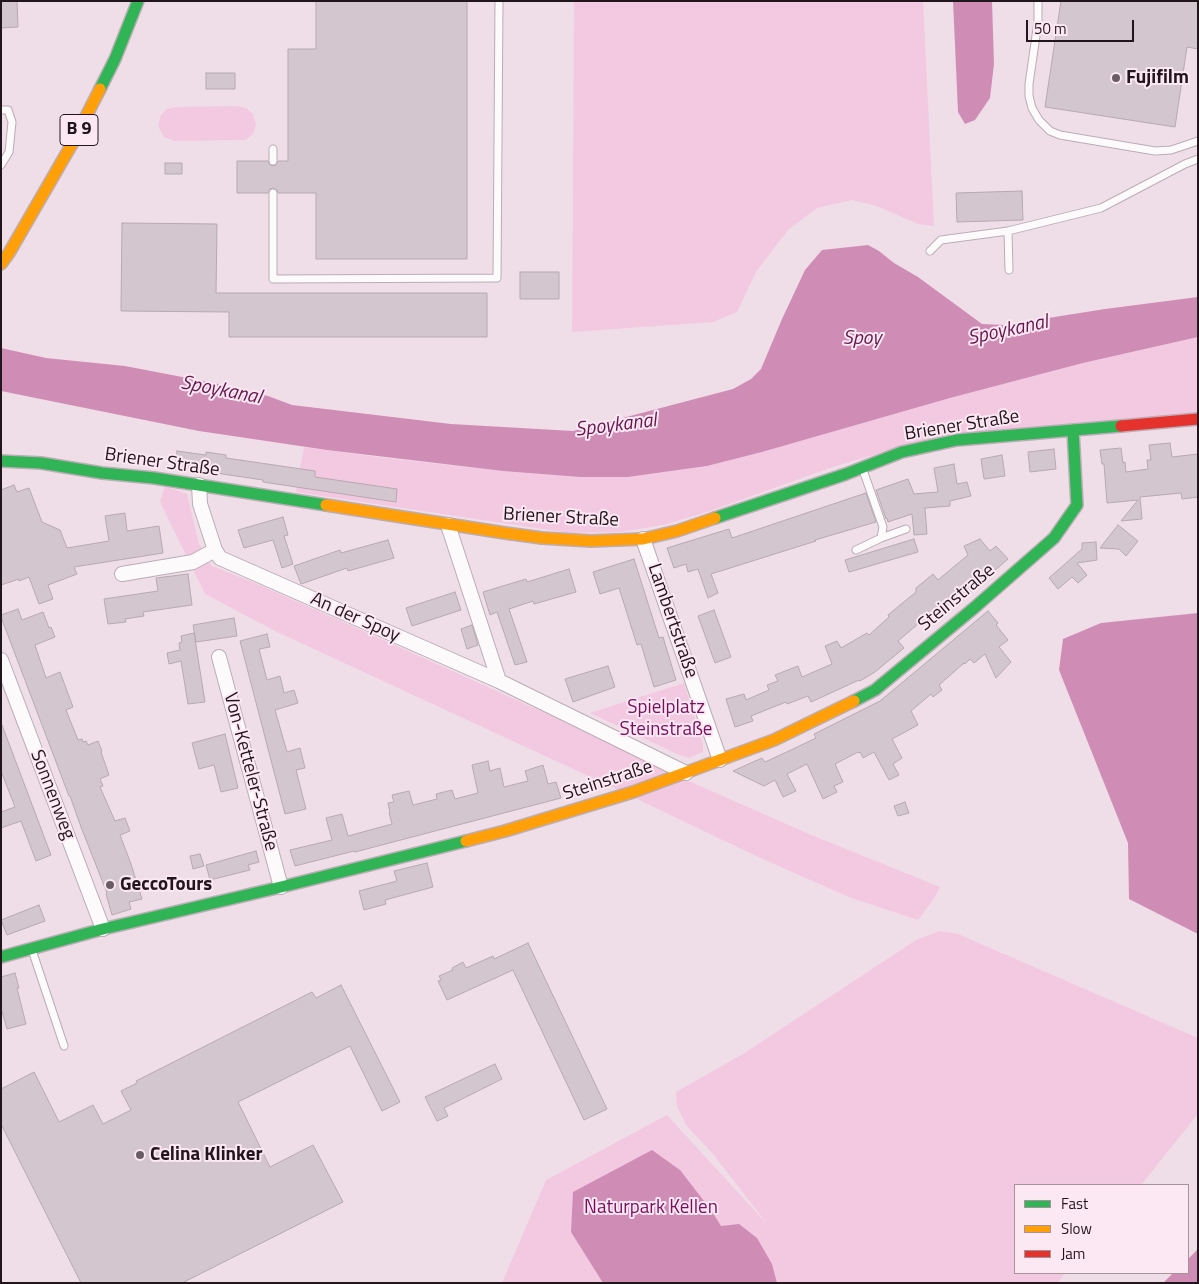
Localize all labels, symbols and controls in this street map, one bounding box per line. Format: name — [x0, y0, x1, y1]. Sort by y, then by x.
scale bar — [1029, 10, 1136, 42]
text: 50 m — [1034, 17, 1067, 40]
place label: Fujifilm — [1126, 67, 1189, 89]
marker: Fujifilm — [1110, 72, 1122, 84]
road number: B 9 — [60, 114, 98, 146]
water label: Spoykanal — [966, 311, 1050, 351]
water label: Spoy — [843, 327, 881, 351]
water label: Spoykanal — [179, 371, 263, 411]
street label: Briener Straße — [903, 406, 1021, 446]
water label: Spoykanal — [574, 409, 658, 443]
street label: Briener Straße — [103, 444, 221, 482]
street label: Briener Straße — [502, 504, 620, 532]
street label: Steinstraße — [914, 559, 1000, 637]
street label: Lambertstraße — [642, 561, 702, 681]
street label: An der Spoy — [307, 588, 403, 648]
street label: Von-Ketteler-Straße — [218, 690, 282, 854]
park label: Spielplatz Steinstraße — [620, 697, 712, 741]
street label: Sonnenweg — [24, 747, 80, 843]
street label: Steinstraße — [560, 756, 656, 806]
place label: GeccoTours — [120, 874, 212, 896]
marker: GeccoTours — [104, 879, 116, 891]
place label: Celina Klinker — [150, 1144, 262, 1166]
marker: Celina Klinker — [134, 1149, 146, 1161]
legend — [1014, 1184, 1189, 1274]
text: Fast — [1061, 1192, 1088, 1215]
park label: Naturpark Kellen — [584, 1197, 718, 1219]
text: Slow — [1061, 1217, 1092, 1240]
text: Jam — [1061, 1242, 1085, 1265]

